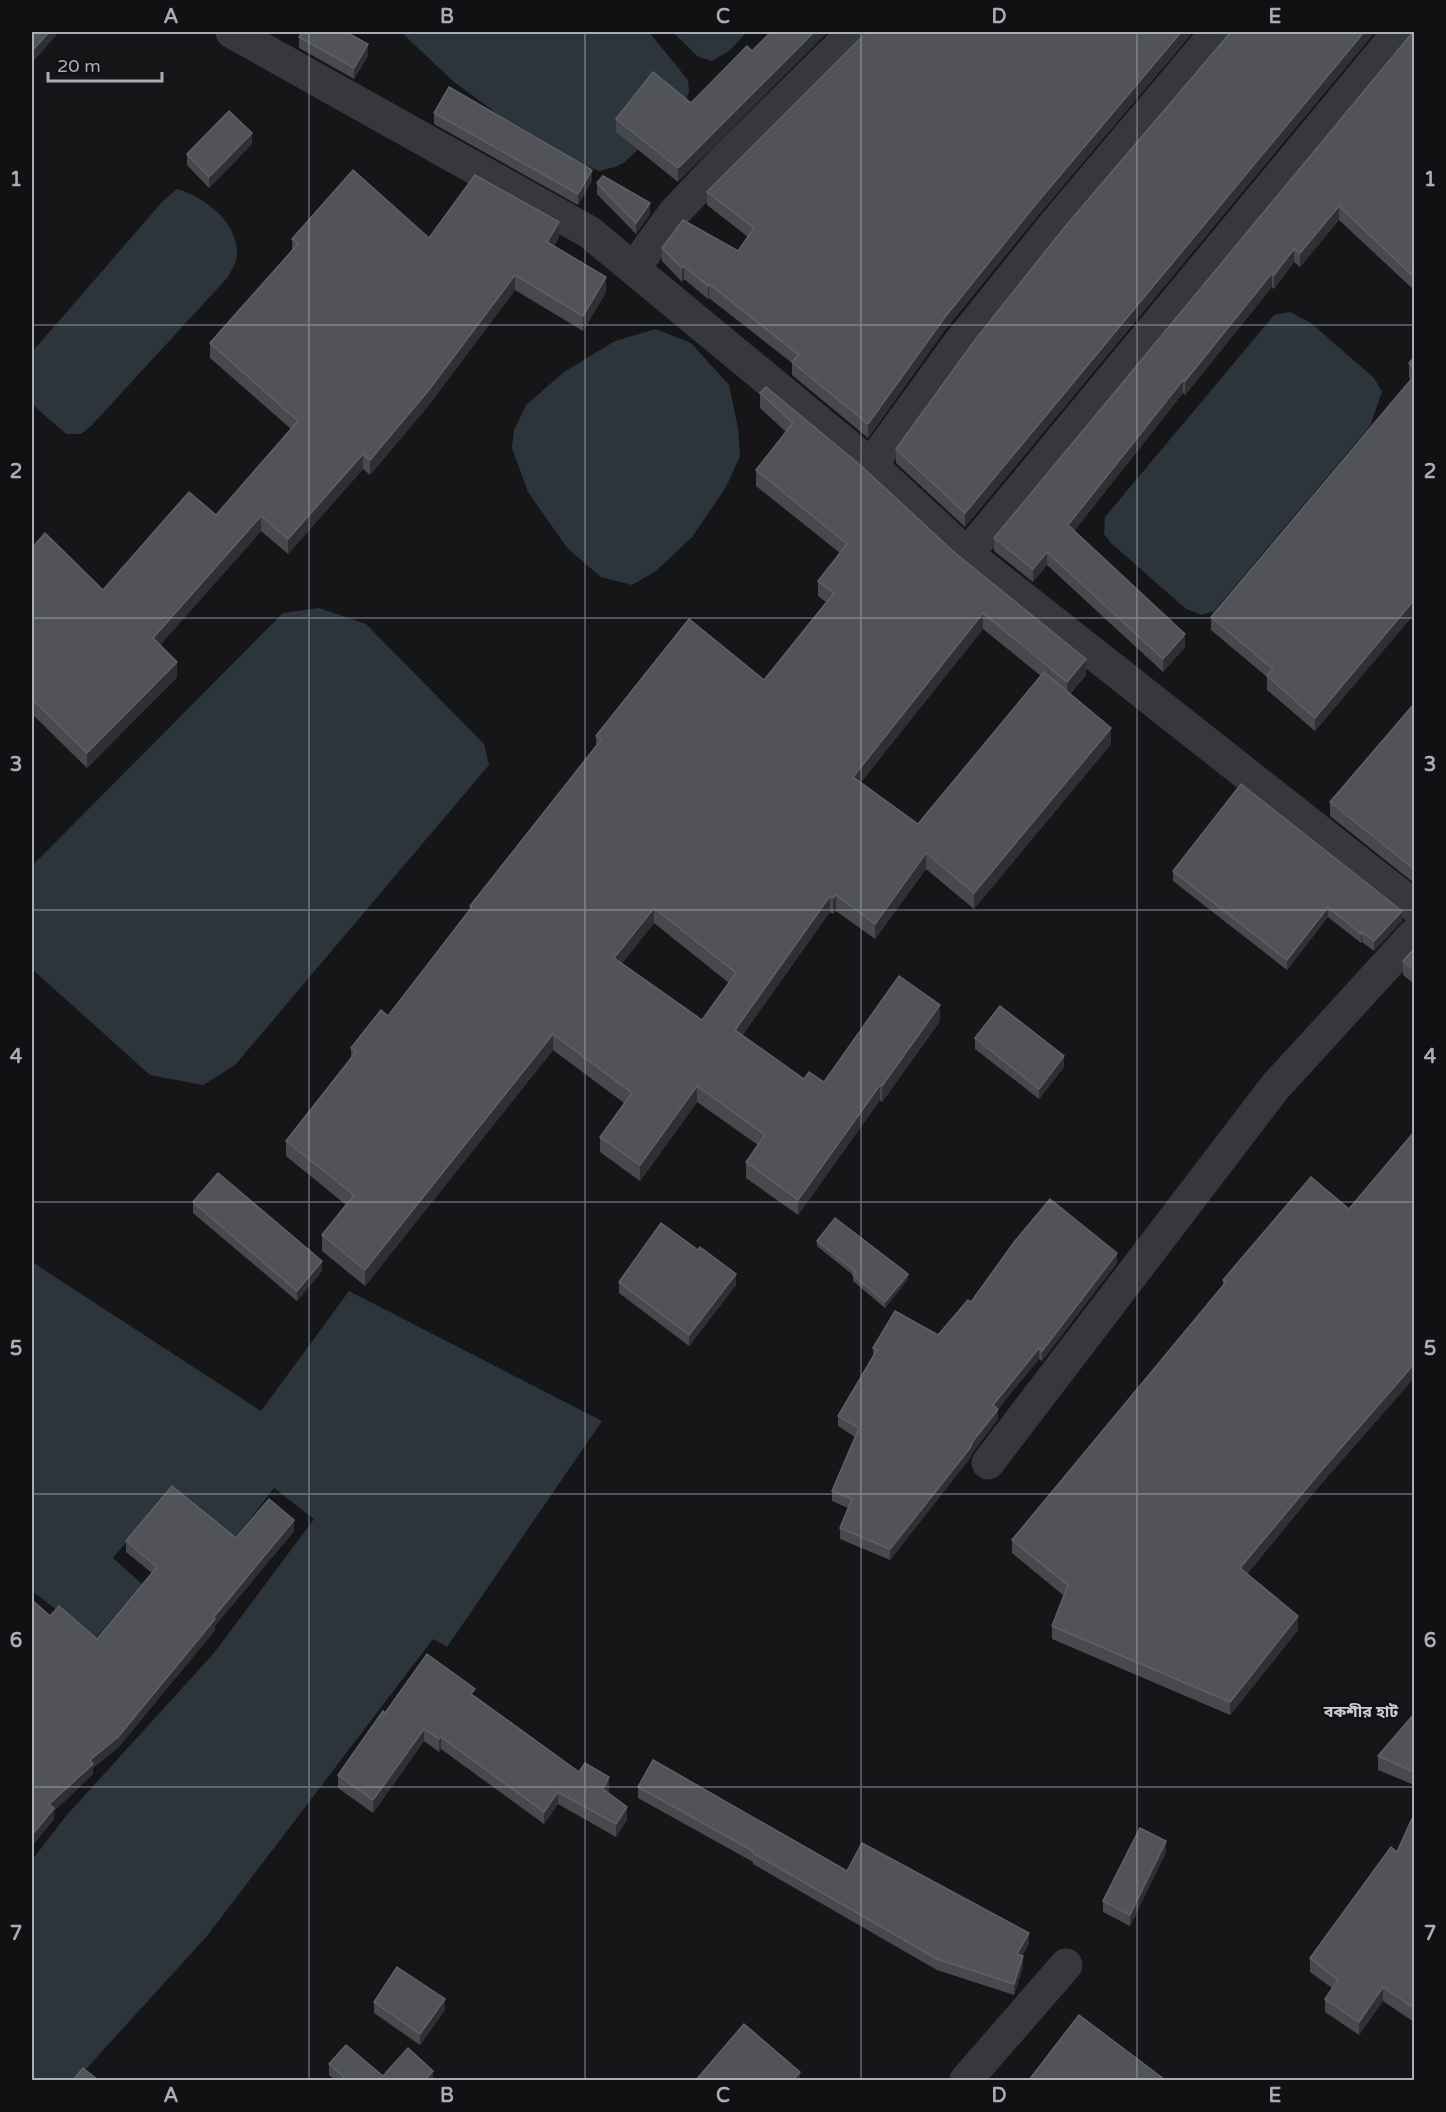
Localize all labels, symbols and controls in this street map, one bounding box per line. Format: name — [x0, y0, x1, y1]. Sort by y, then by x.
text: A — [164, 5, 179, 29]
text: B — [440, 5, 454, 29]
text: C — [716, 5, 730, 29]
text: D — [991, 5, 1007, 29]
text: E — [1269, 5, 1282, 29]
scale bar — [48, 45, 162, 83]
text: 20 m — [57, 55, 101, 77]
text: 1 — [10, 168, 22, 192]
text: 1 — [1424, 168, 1436, 192]
text: 2 — [10, 460, 22, 484]
text: 2 — [1424, 460, 1436, 484]
text: 3 — [10, 753, 22, 777]
text: 3 — [1424, 753, 1436, 777]
text: 4 — [10, 1045, 23, 1069]
text: 4 — [1424, 1045, 1437, 1069]
text: 5 — [10, 1337, 22, 1361]
text: 5 — [1424, 1337, 1436, 1361]
text: 6 — [10, 1629, 22, 1653]
text: 6 — [1424, 1629, 1436, 1653]
district label: বকশীর হাট — [1323, 1702, 1399, 1722]
text: 7 — [10, 1922, 22, 1946]
text: 7 — [1424, 1922, 1436, 1946]
text: A — [164, 2084, 179, 2108]
text: B — [440, 2084, 454, 2108]
text: C — [716, 2084, 730, 2108]
text: D — [991, 2084, 1007, 2108]
text: E — [1269, 2084, 1282, 2108]

